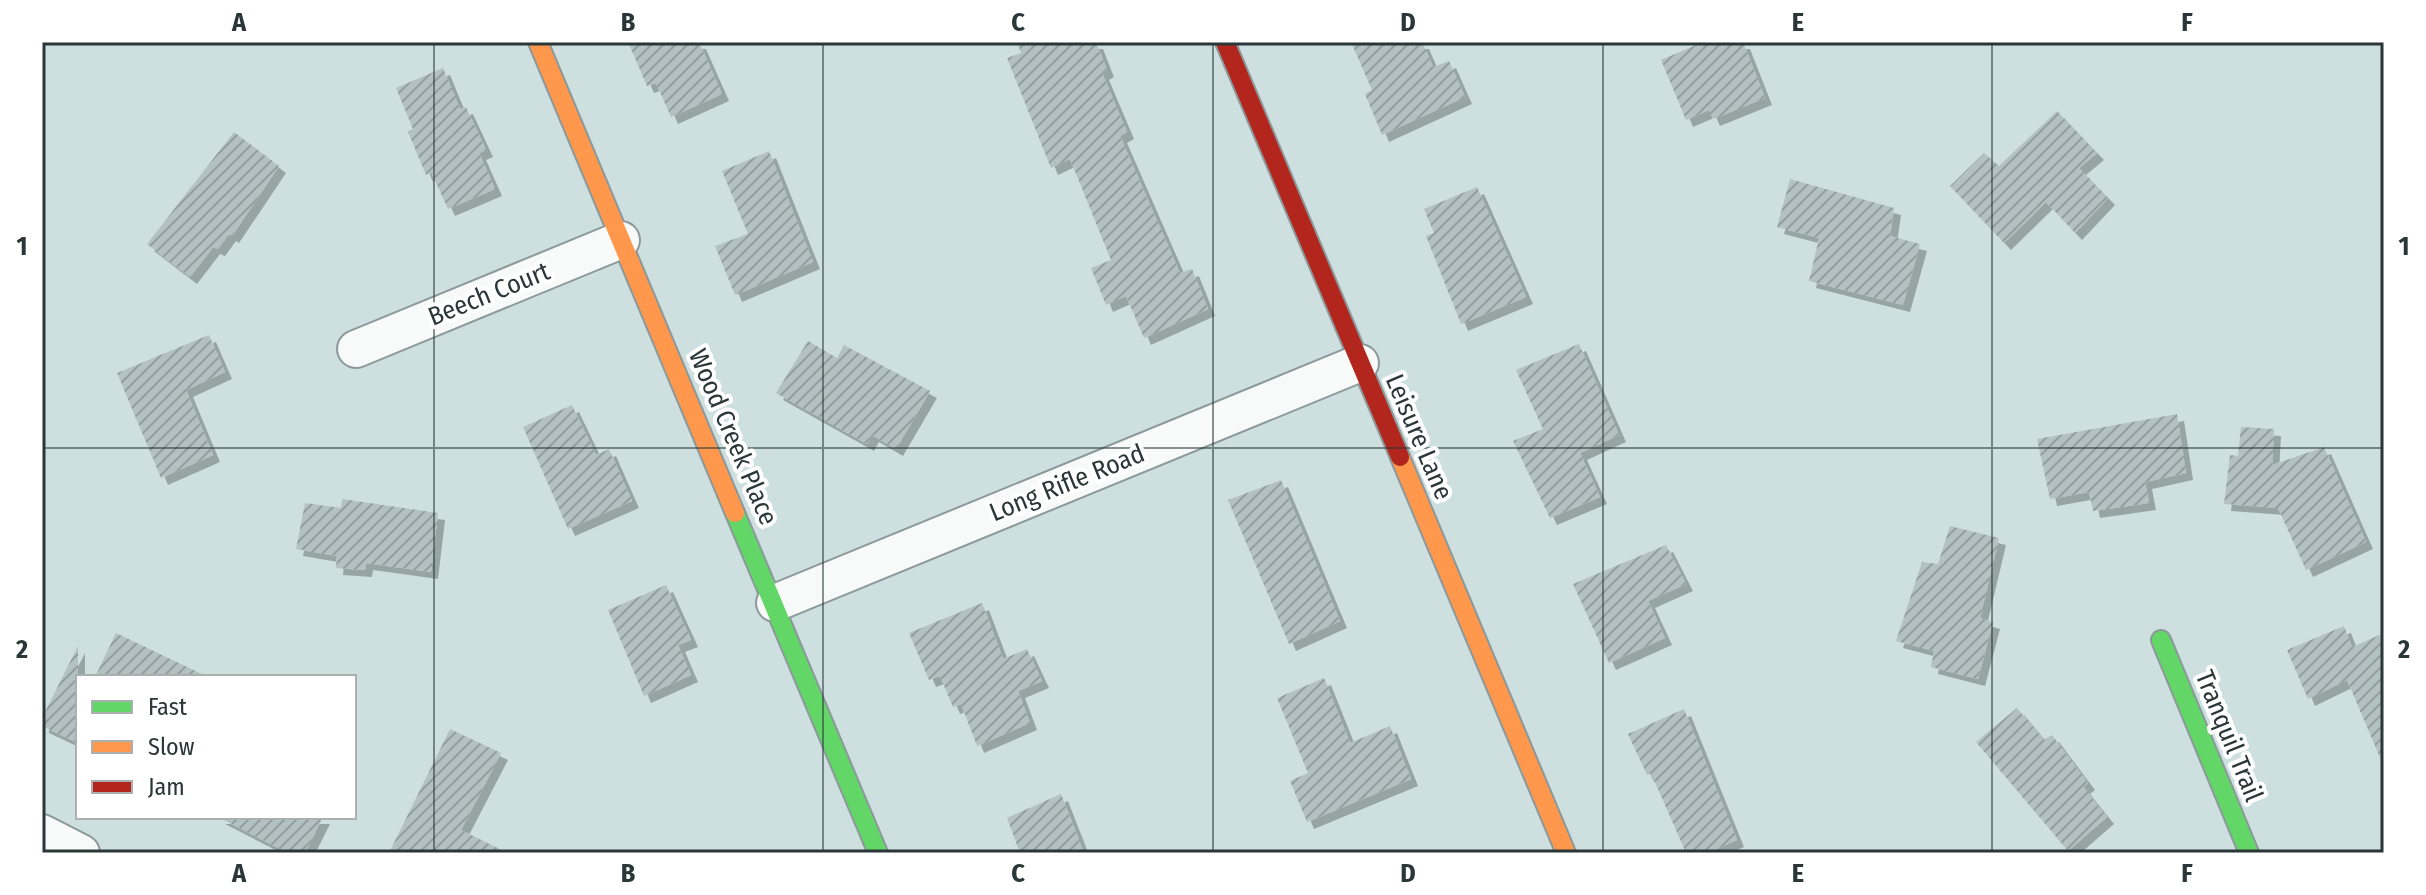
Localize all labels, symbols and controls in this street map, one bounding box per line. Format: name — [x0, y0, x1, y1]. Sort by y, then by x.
text: A — [231, 7, 247, 38]
text: B — [621, 7, 636, 38]
text: C — [1011, 7, 1025, 38]
text: D — [1400, 7, 1416, 38]
text: E — [1792, 7, 1804, 38]
text: F — [2181, 7, 2193, 38]
text: 1 — [17, 231, 28, 262]
text: 1 — [2399, 231, 2410, 262]
street label: Beech Court — [424, 255, 555, 332]
street label: Wood Creek Place — [682, 344, 784, 530]
street label: Leisure Lane — [1379, 370, 1459, 504]
street label: Long Rifle Road — [985, 438, 1149, 528]
text: 2 — [15, 634, 28, 665]
text: 2 — [2397, 634, 2410, 665]
street label: Tranquil Trail — [2189, 666, 2269, 806]
legend — [76, 675, 356, 819]
text: Fast — [148, 693, 187, 721]
text: Slow — [148, 733, 195, 761]
text: Jam — [148, 773, 185, 801]
text: A — [231, 858, 247, 889]
text: B — [621, 858, 636, 889]
text: C — [1011, 858, 1025, 889]
text: D — [1400, 858, 1416, 889]
text: E — [1792, 858, 1804, 889]
text: F — [2181, 858, 2193, 889]

